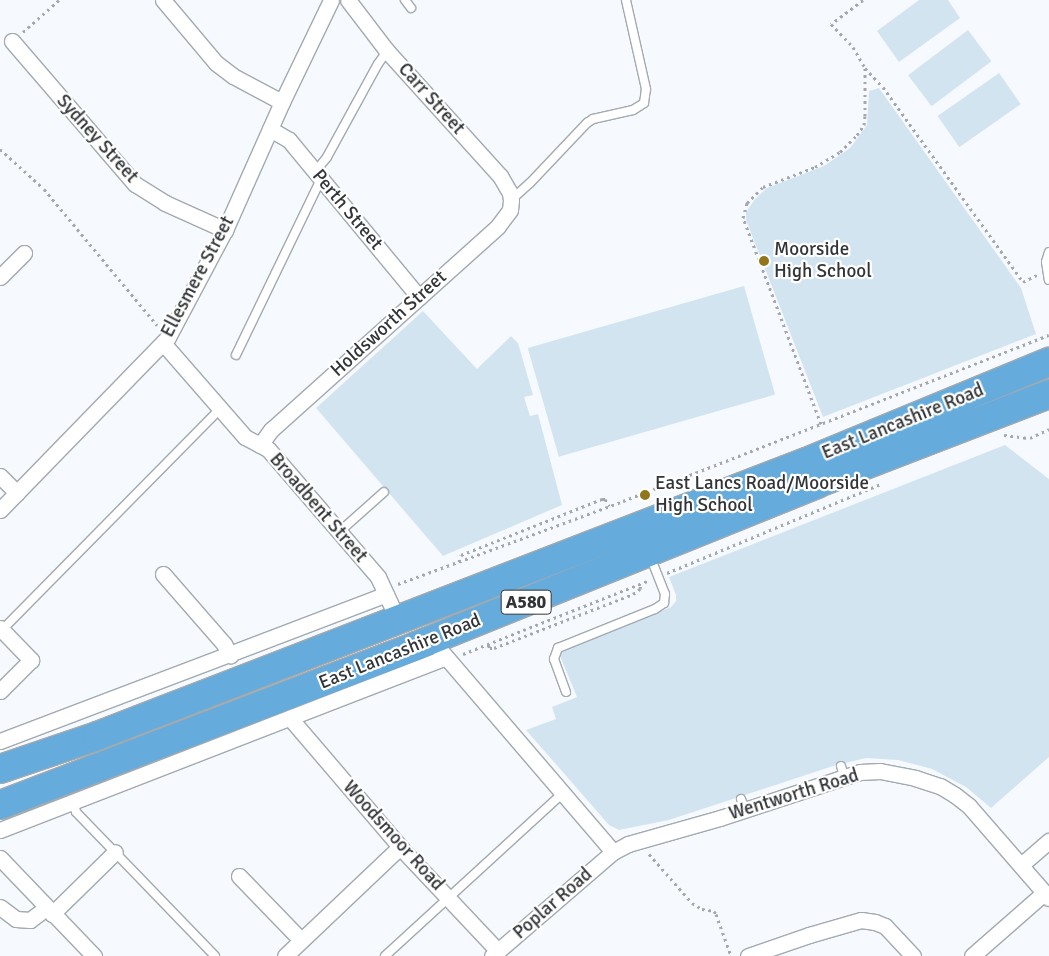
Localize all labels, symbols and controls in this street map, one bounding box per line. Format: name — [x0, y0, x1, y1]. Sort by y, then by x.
street label: Carr Street — [393, 58, 469, 140]
street label: Sydney Street — [51, 90, 143, 188]
street label: Perth Street — [307, 165, 387, 255]
street label: Ellesmere Street — [157, 213, 239, 341]
place label: Moorside High School — [774, 239, 872, 283]
marker: Moorside High School — [758, 255, 770, 267]
street label: Holdsworth Street — [326, 266, 452, 382]
street label: East Lancashire Road — [819, 379, 987, 465]
street label: Broadbent Street — [264, 449, 372, 567]
place label: East Lancs Road/Moorside High School — [655, 473, 869, 517]
marker: East Lancs Road/Moorside High School — [639, 489, 651, 501]
road number: A580 — [500, 586, 552, 618]
street label: East Lancashire Road — [316, 609, 484, 695]
street label: Wentworth Road — [726, 764, 862, 826]
street label: Woodsmoor Road — [338, 776, 448, 896]
street label: Poplar Road — [509, 863, 597, 945]

